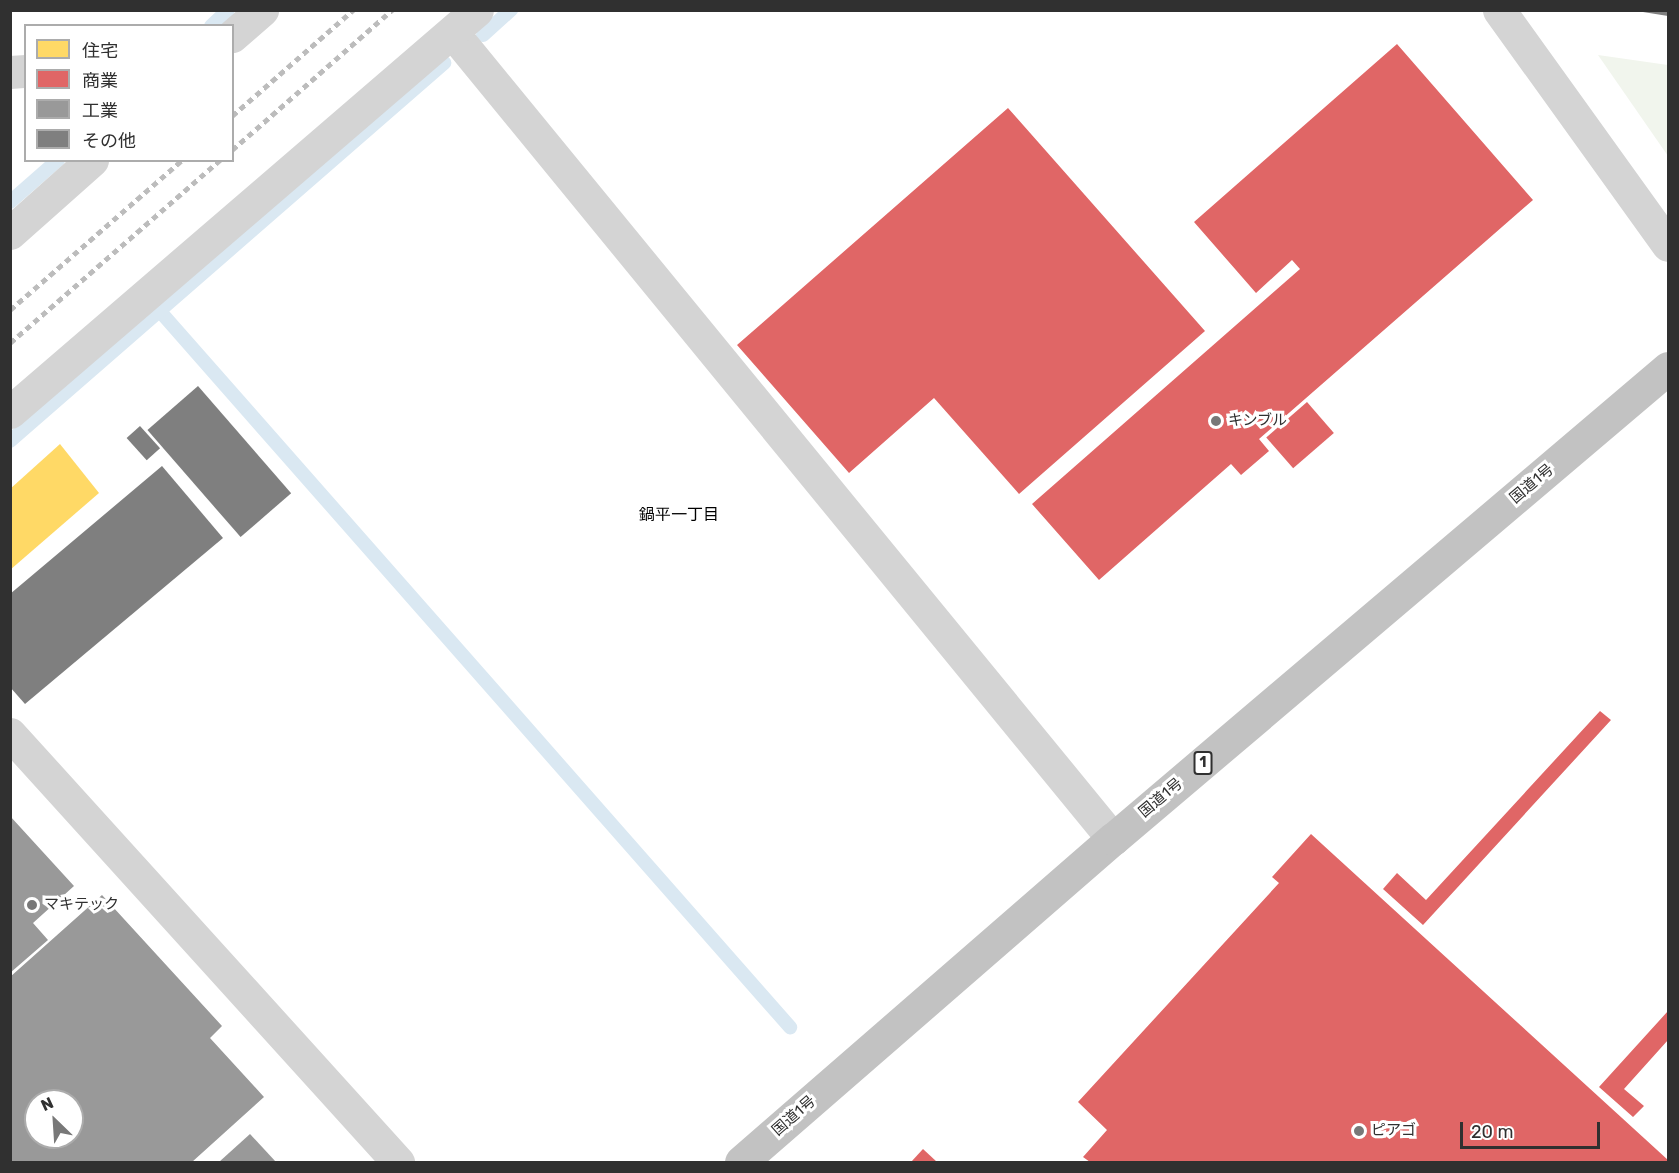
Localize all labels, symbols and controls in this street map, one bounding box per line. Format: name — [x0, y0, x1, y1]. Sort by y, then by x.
legend — [24, 24, 234, 162]
text: 住宅 — [82, 40, 118, 62]
text: 商業 — [82, 70, 118, 92]
text: 工業 — [82, 100, 118, 122]
text: その他 — [82, 130, 136, 152]
place label: キンブル — [1228, 412, 1288, 430]
marker: キンブル — [1209, 414, 1223, 428]
street label: 国道1号 — [1507, 461, 1557, 507]
district label: 鍋平一丁目 — [639, 505, 719, 525]
road number: 1 — [1192, 752, 1214, 774]
street label: 国道1号 — [1136, 775, 1186, 821]
place label: マキテック — [44, 896, 119, 914]
marker: マキテック — [25, 898, 39, 912]
north arrow — [24, 1089, 84, 1149]
street label: 国道1号 — [769, 1092, 819, 1140]
text: N — [38, 1093, 56, 1115]
scale bar — [1463, 1110, 1602, 1148]
text: 20 m — [1471, 1121, 1513, 1143]
place label: ピアゴ — [1371, 1122, 1416, 1140]
marker: ピアゴ — [1352, 1124, 1366, 1138]

